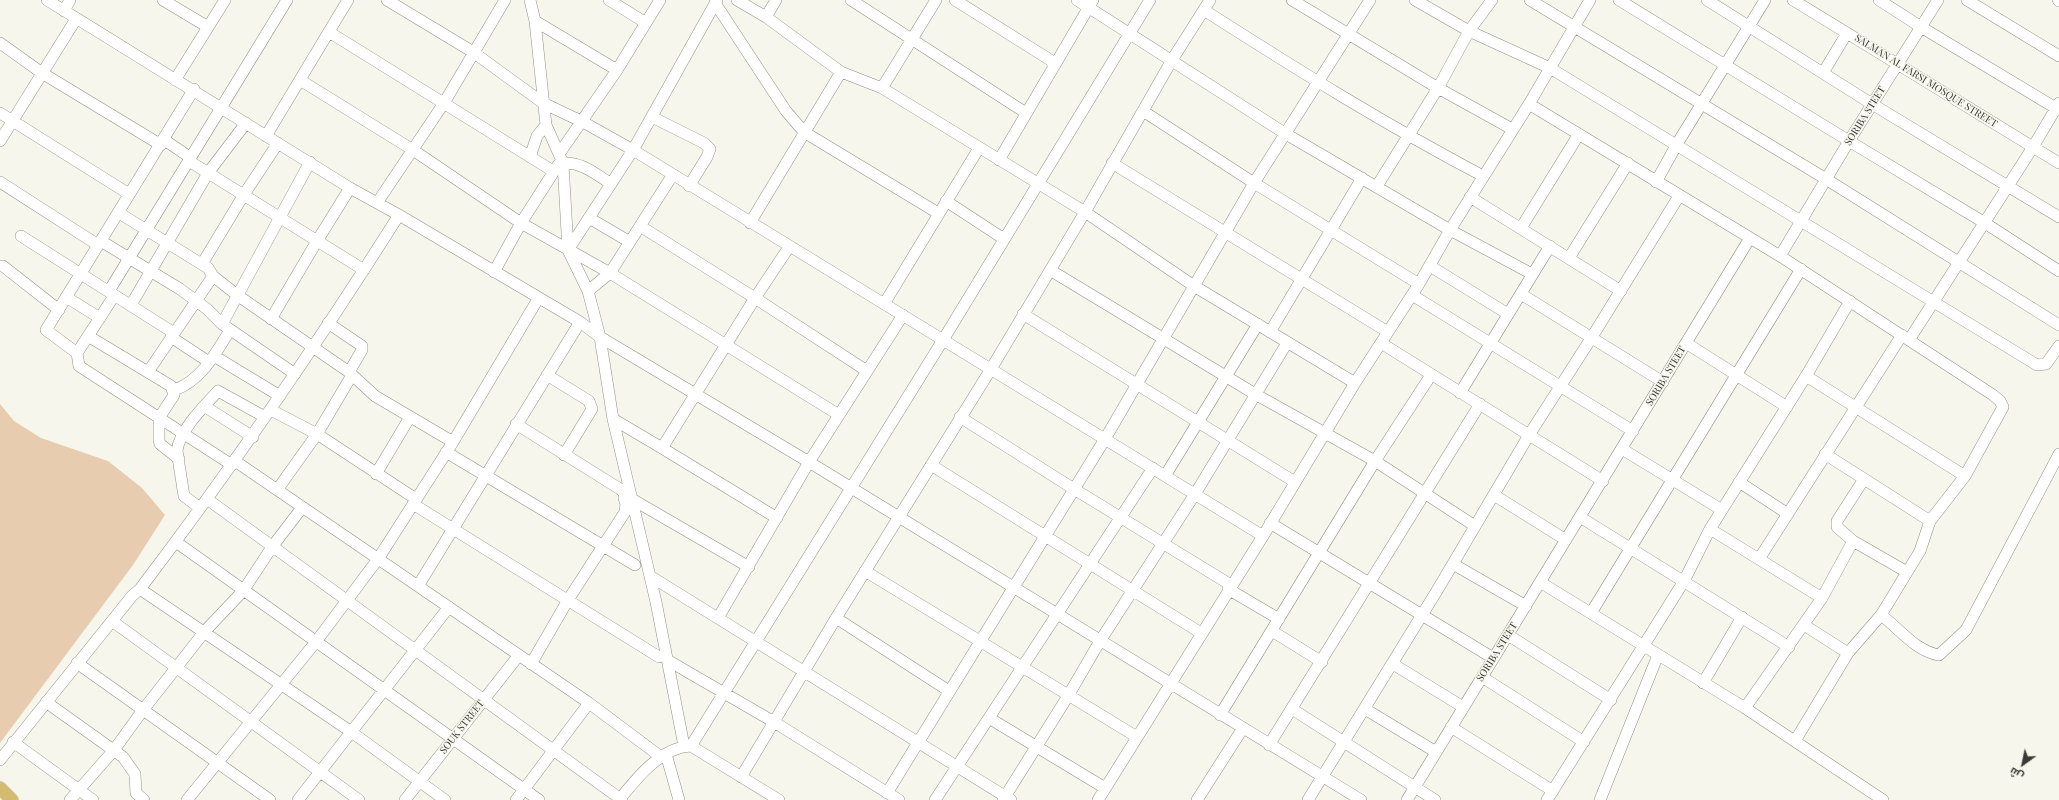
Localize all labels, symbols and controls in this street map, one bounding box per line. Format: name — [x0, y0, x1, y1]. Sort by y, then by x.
street label: SALMAN AL FARSI MOSQUE STREET — [1852, 32, 2000, 130]
street label: SORIBA STEET — [1842, 84, 1888, 148]
street label: SORIBA STEET — [1643, 344, 1689, 408]
street label: SORIBA STEET — [1474, 620, 1520, 684]
street label: SOUK STREET — [437, 698, 487, 756]
north arrow — [2003, 744, 2043, 784]
text: ش — [2006, 764, 2026, 785]

